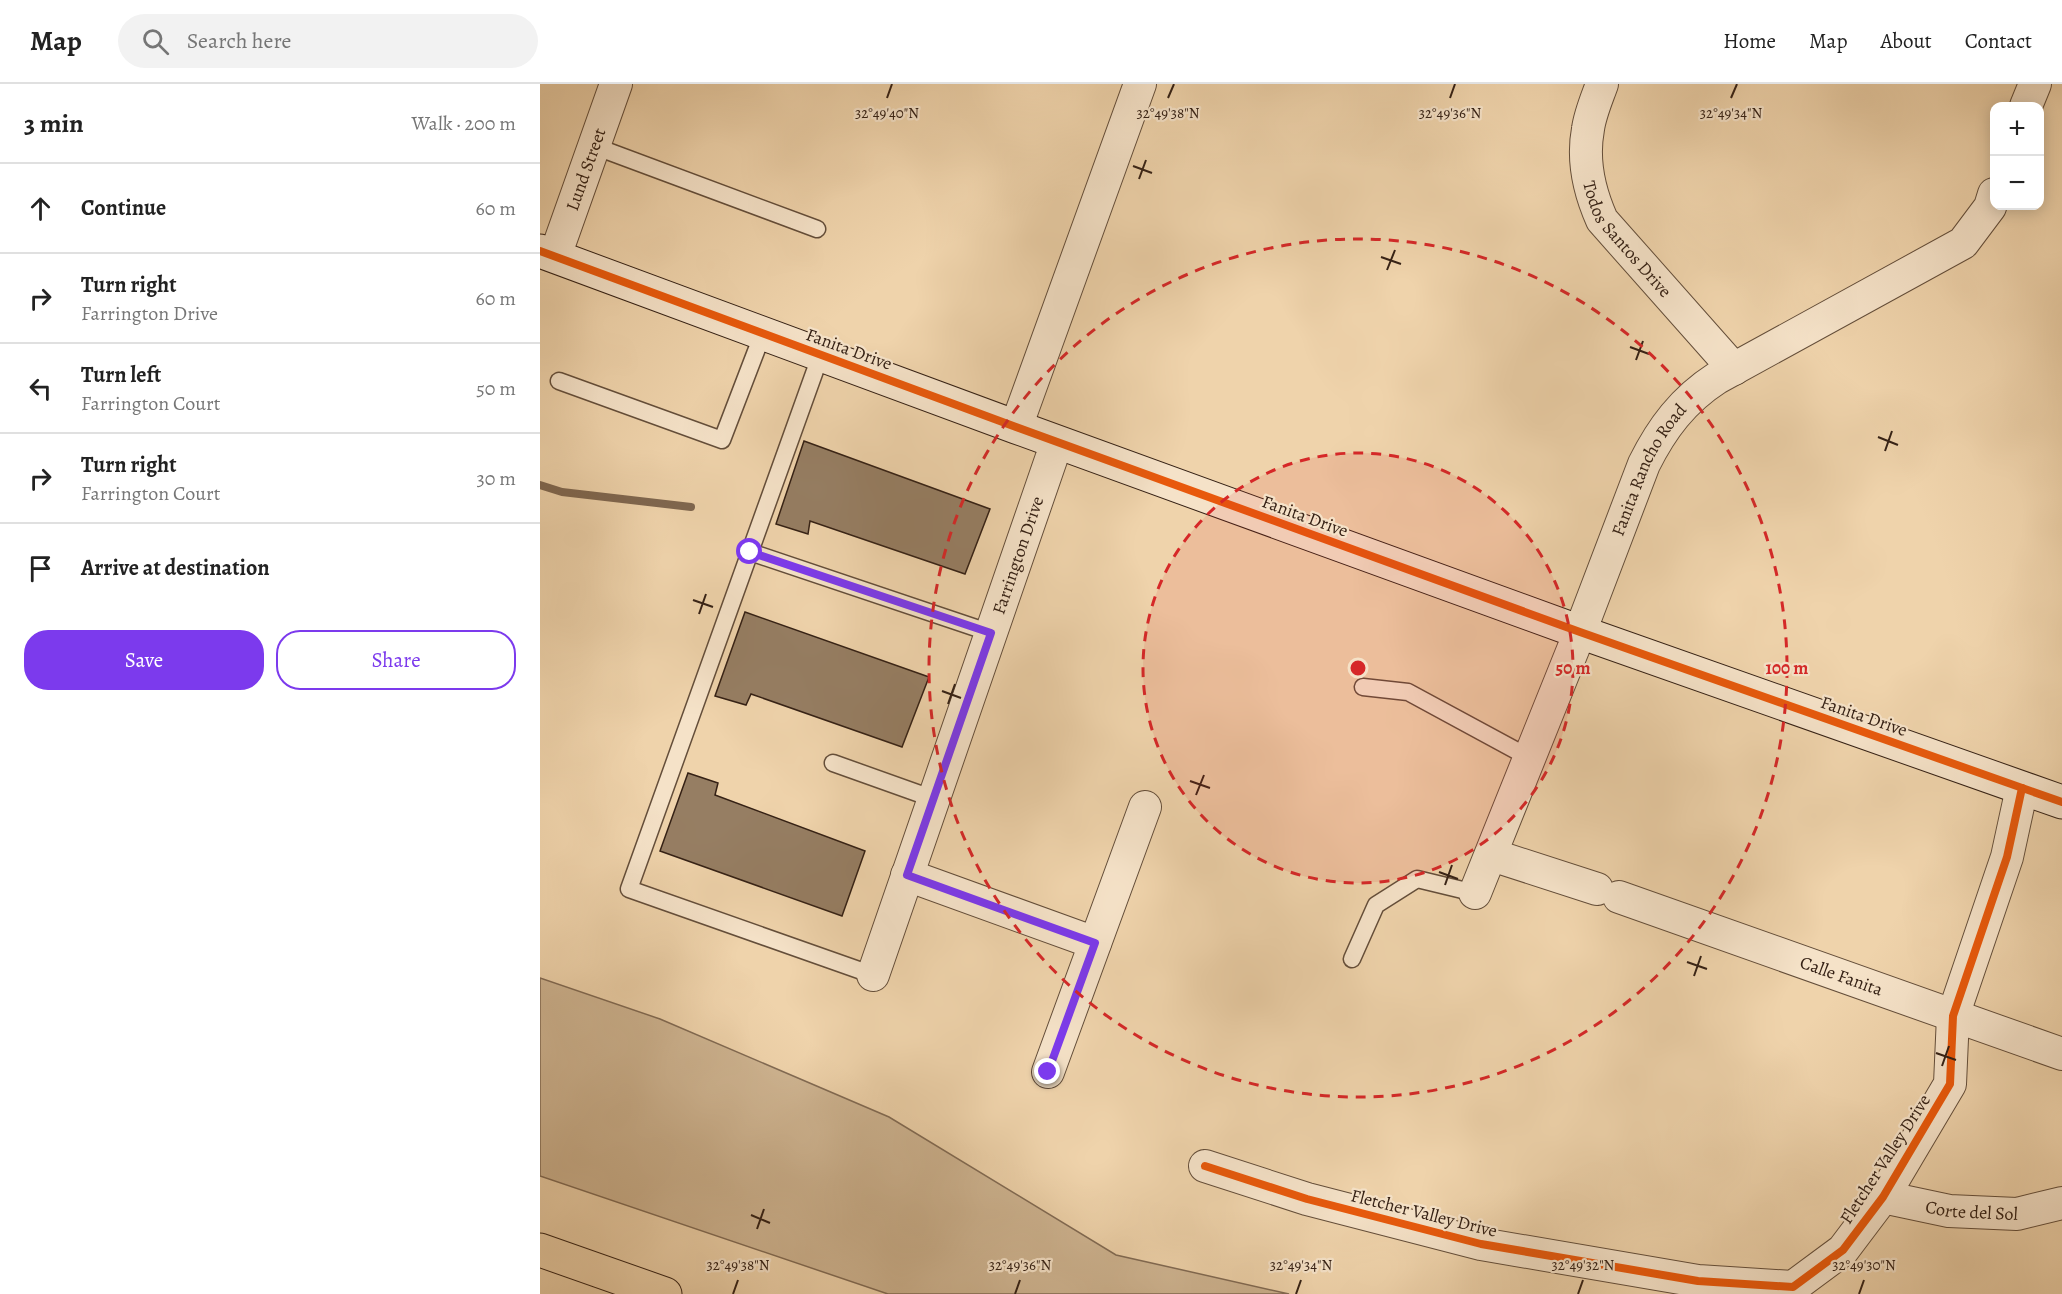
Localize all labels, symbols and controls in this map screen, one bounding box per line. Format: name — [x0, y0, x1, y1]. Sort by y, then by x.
search box — [118, 14, 538, 68]
text: Map — [30, 22, 82, 60]
icon: search — [139, 25, 172, 58]
text: Search here — [187, 26, 291, 56]
text: Home — [1723, 27, 1776, 55]
text: Map — [1809, 27, 1847, 55]
text: About — [1880, 27, 1932, 55]
text: Contact — [1965, 27, 2032, 55]
map controls — [1990, 102, 2044, 210]
button: + — [1990, 102, 2044, 156]
text: 32°49'40"N — [855, 103, 919, 123]
text: 32°49'38"N — [1137, 103, 1200, 123]
text: 32°49'36"N — [1419, 103, 1481, 123]
text: 32°49'34"N — [1700, 103, 1762, 123]
text: 3 min — [24, 106, 84, 141]
text: Walk · 200 m — [412, 110, 516, 137]
street label: Lund Street — [560, 125, 612, 214]
button: − — [1990, 156, 2044, 210]
street label: Todos Santos Drive — [1577, 178, 1677, 303]
icon: ahead — [24, 192, 57, 225]
text: Continue — [81, 193, 166, 223]
text: 60 m — [476, 195, 516, 222]
text: Turn right — [81, 270, 177, 300]
icon: right — [24, 282, 57, 315]
text: 60 m — [476, 285, 516, 312]
text: Farrington Drive — [81, 300, 218, 327]
street label: Fanita Drive — [803, 322, 895, 376]
text: Turn left — [81, 360, 161, 390]
icon: left — [24, 372, 57, 405]
text: 50 m — [476, 375, 516, 402]
text: Farrington Court — [81, 390, 220, 417]
street label: Fanita Rancho Road — [1606, 398, 1692, 539]
text: Turn right — [81, 450, 177, 480]
icon: right — [24, 462, 57, 495]
text: 30 m — [476, 465, 516, 492]
text: Farrington Court — [81, 480, 220, 507]
street label: Fanita Drive — [1259, 489, 1351, 543]
street label: Farrington Drive — [986, 493, 1049, 618]
route start — [736, 538, 762, 564]
icon: arrive — [24, 552, 57, 585]
text: Arrive at destination — [81, 553, 270, 583]
button: Save — [24, 630, 264, 690]
button: Share — [276, 630, 516, 690]
text: 50 m — [1556, 656, 1590, 680]
text: 100 m — [1766, 656, 1808, 680]
centre of rings — [1348, 658, 1368, 678]
street label: Fanita Drive — [1818, 690, 1910, 742]
street label: Calle Fanita — [1797, 950, 1887, 1002]
route end — [1034, 1058, 1060, 1084]
street label: Fletcher Valley Drive — [1834, 1089, 1936, 1229]
street label: Fletcher Valley Drive — [1348, 1183, 1500, 1243]
street label: Corte del Sol — [1923, 1194, 2019, 1226]
text: 32°49'38"N — [707, 1255, 770, 1275]
text: 32°49'36"N — [989, 1255, 1051, 1275]
text: 32°49'34"N — [1270, 1255, 1332, 1275]
text: 32°49'32"N — [1552, 1255, 1615, 1275]
text: 32°49'30"N — [1832, 1255, 1896, 1275]

